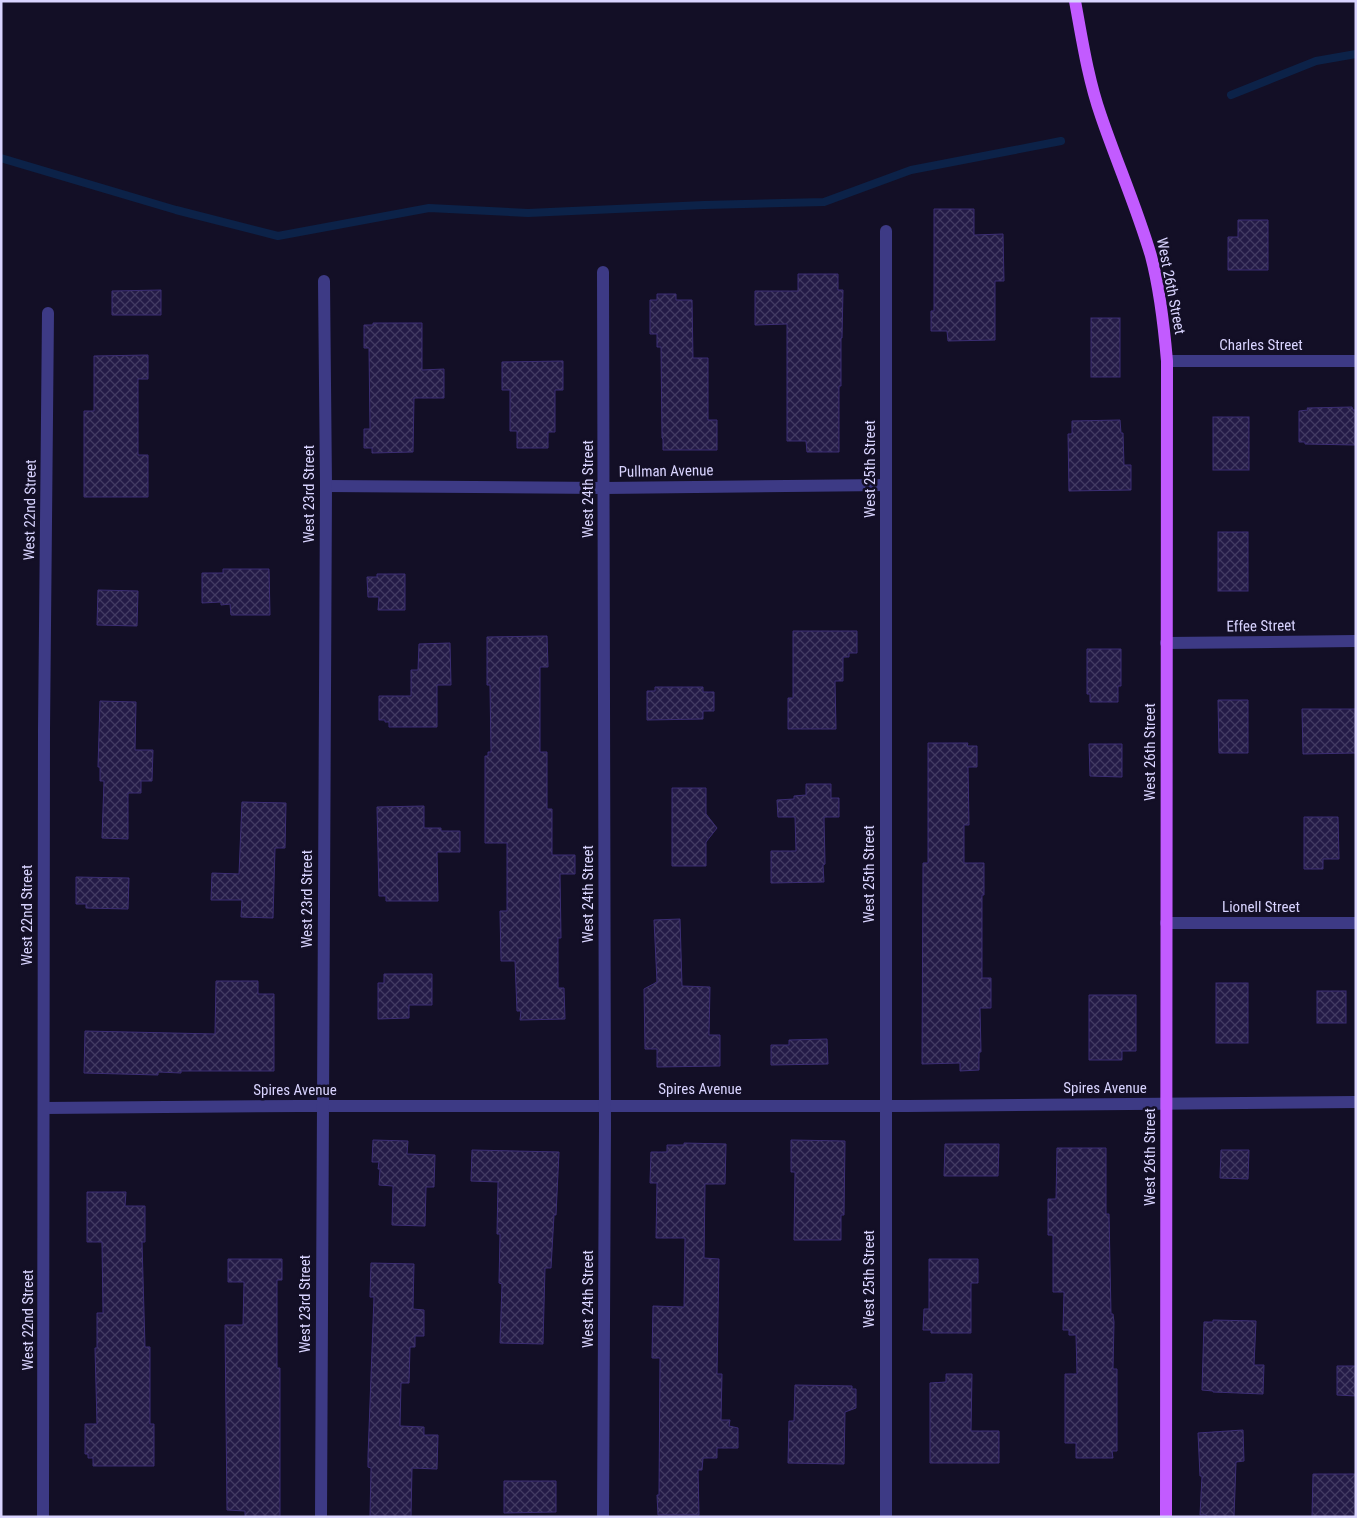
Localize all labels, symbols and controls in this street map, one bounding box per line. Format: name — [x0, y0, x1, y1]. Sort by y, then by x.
street label: West 26th Street — [1153, 236, 1189, 336]
street label: Charles Street — [1219, 336, 1303, 354]
street label: West 25th Street — [861, 420, 879, 518]
street label: West 24th Street — [579, 440, 597, 538]
street label: West 23rd Street — [300, 445, 318, 543]
street label: West 22nd Street — [20, 459, 40, 561]
street label: Pullman Avenue — [618, 461, 714, 481]
street label: Effee Street — [1226, 616, 1296, 636]
street label: West 26th Street — [1141, 703, 1159, 801]
street label: West 25th Street — [860, 825, 878, 923]
street label: West 24th Street — [579, 845, 597, 943]
street label: West 23rd Street — [298, 850, 316, 948]
street label: West 22nd Street — [18, 864, 36, 966]
street label: Lionell Street — [1222, 898, 1300, 916]
street label: Spires Avenue — [1063, 1079, 1147, 1097]
street label: Spires Avenue — [658, 1080, 742, 1098]
street label: Spires Avenue — [253, 1081, 337, 1099]
street label: West 26th Street — [1141, 1108, 1159, 1206]
street label: West 25th Street — [860, 1230, 878, 1328]
street label: West 24th Street — [579, 1250, 597, 1348]
street label: West 23rd Street — [296, 1255, 314, 1353]
street label: West 22nd Street — [19, 1269, 37, 1371]

